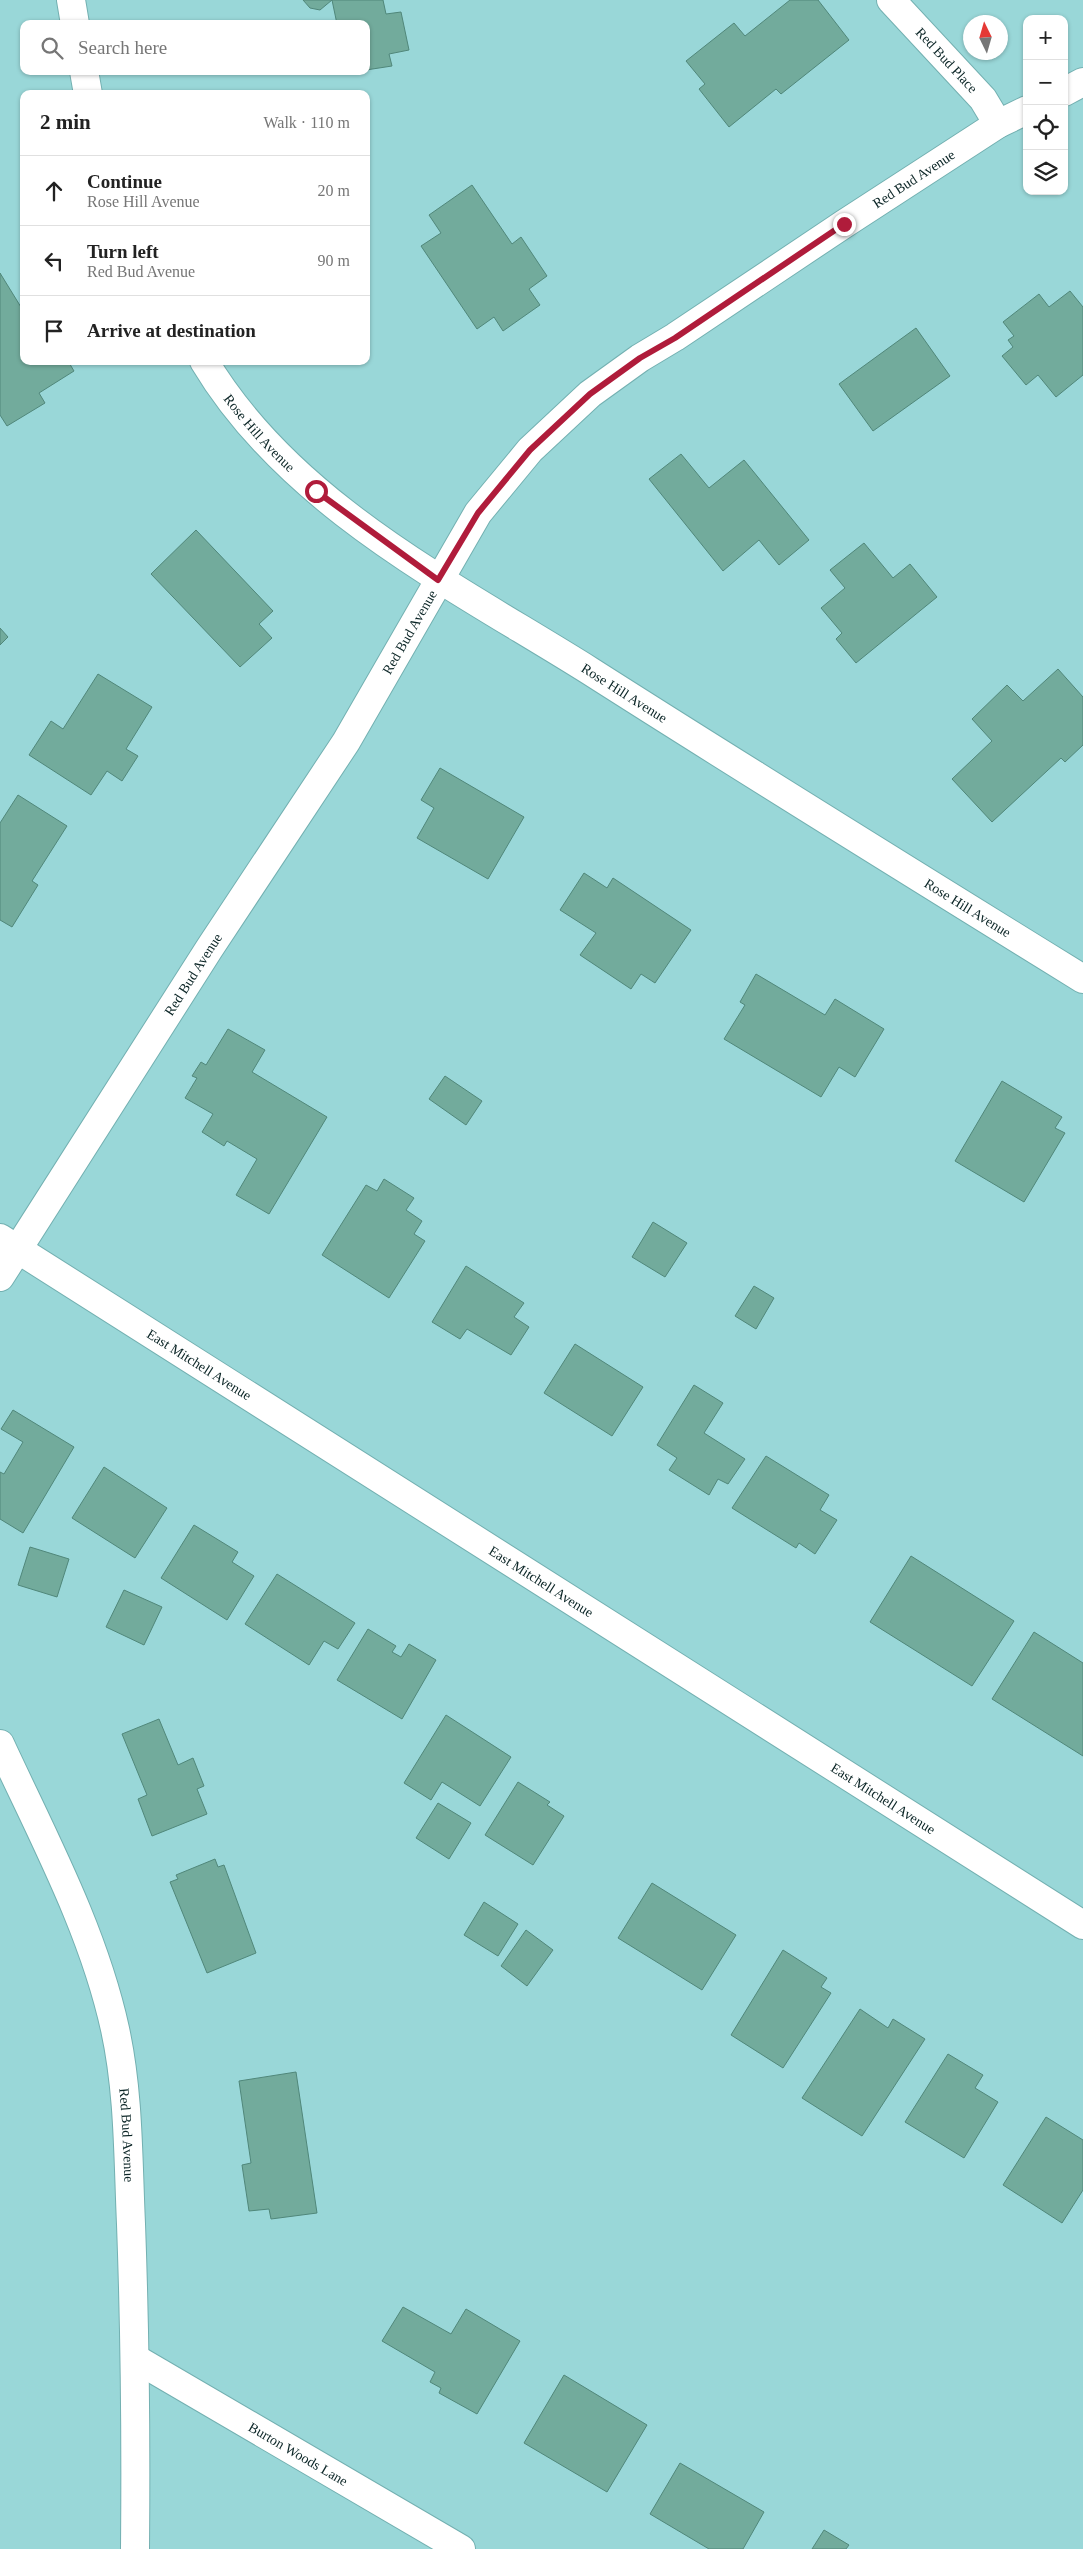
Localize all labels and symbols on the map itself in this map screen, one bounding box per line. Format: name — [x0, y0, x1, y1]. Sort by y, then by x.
north arrow — [963, 15, 1008, 60]
street label: Red Bud Place — [913, 24, 981, 96]
street label: Red Bud Avenue — [870, 147, 957, 211]
route end — [833, 213, 856, 236]
street label: Rose Hill Avenue — [221, 391, 298, 475]
route start — [305, 480, 328, 503]
street label: Red Bud Avenue — [379, 587, 439, 677]
street label: Rose Hill Avenue — [579, 660, 670, 726]
street label: Rose Hill Avenue — [922, 875, 1014, 940]
street label: Red Bud Avenue — [161, 930, 225, 1018]
street label: East Mitchell Avenue — [144, 1326, 254, 1403]
street label: East Mitchell Avenue — [486, 1543, 596, 1620]
street label: East Mitchell Avenue — [828, 1760, 938, 1837]
street label: Red Bud Avenue — [117, 2087, 137, 2183]
street label: Burton Woods Lane — [246, 2419, 351, 2489]

